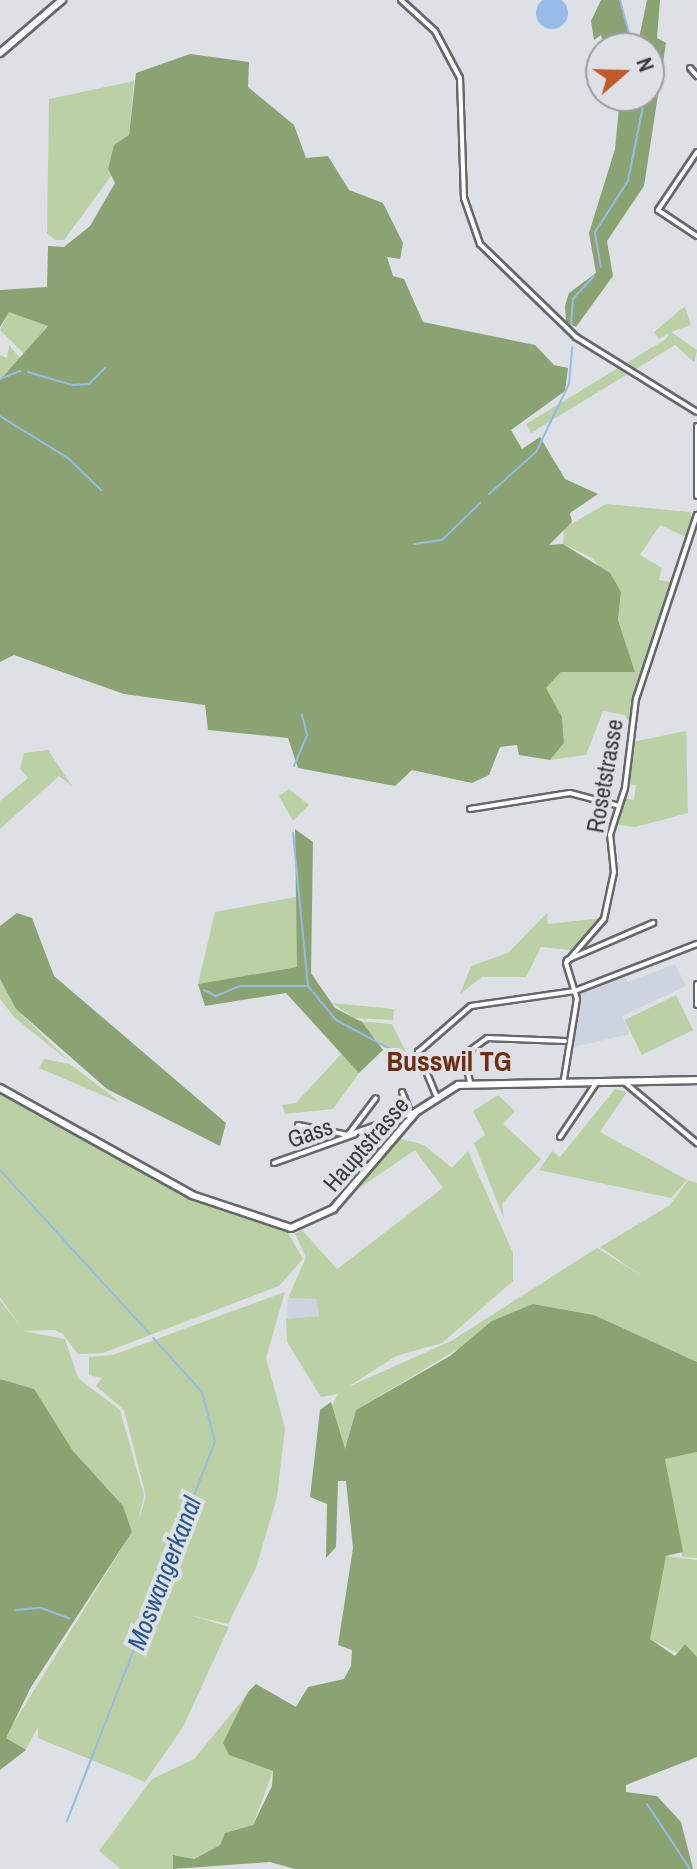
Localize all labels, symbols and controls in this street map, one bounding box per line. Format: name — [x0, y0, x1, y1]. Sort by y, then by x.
north arrow — [585, 32, 665, 112]
text: N — [629, 53, 662, 76]
street label: Rosetstrasse — [581, 717, 629, 835]
district label: Busswil TG — [386, 1044, 512, 1078]
street label: Hauptstrasse — [317, 1091, 415, 1197]
street label: Gass — [284, 1112, 336, 1154]
water label: Moswangerkanal — [121, 1492, 207, 1654]

